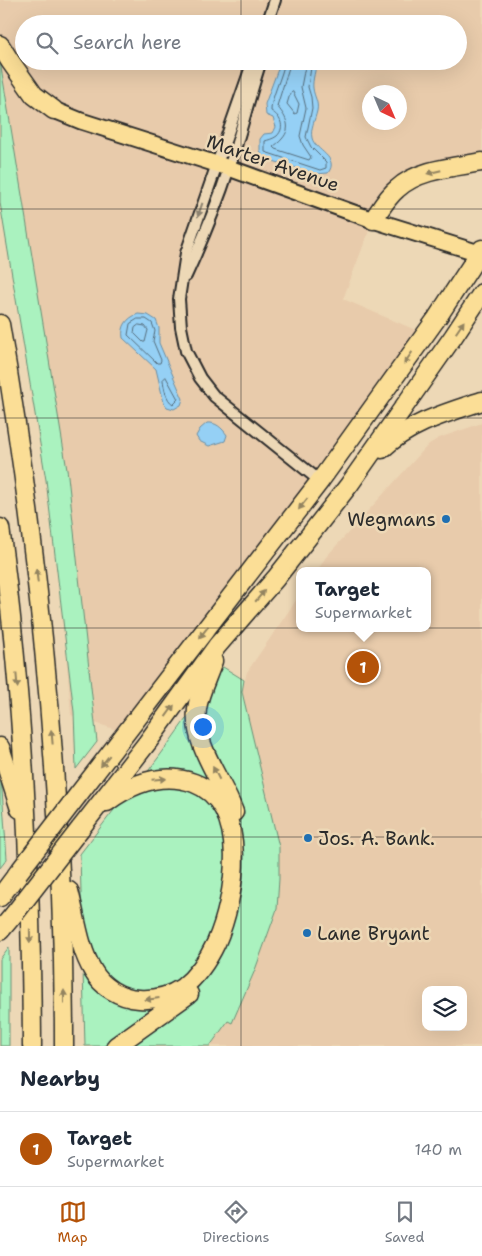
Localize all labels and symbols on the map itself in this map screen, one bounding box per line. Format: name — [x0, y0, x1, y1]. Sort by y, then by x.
north arrow — [362, 85, 407, 130]
street label: Marter Avenue — [203, 129, 343, 197]
one-way arrow — [427, 168, 442, 176]
one-way arrow — [196, 203, 204, 218]
one-way arrow — [455, 320, 465, 333]
one-way arrow — [403, 351, 413, 364]
one-way arrow — [298, 497, 309, 510]
place label: Wegmans — [347, 507, 436, 532]
marker: Wegmans — [440, 513, 452, 525]
one-way arrow — [33, 567, 41, 583]
one-way arrow — [255, 590, 266, 603]
one-way arrow — [199, 625, 209, 639]
pin: 1 — [347, 648, 379, 686]
one-way arrow — [13, 673, 21, 689]
one-way arrow — [165, 704, 175, 718]
your location — [190, 714, 216, 740]
one-way arrow — [48, 729, 56, 745]
one-way arrow — [99, 754, 110, 767]
one-way arrow — [212, 766, 220, 780]
one-way arrow — [151, 775, 167, 783]
place label: Jos. A. Bank. — [318, 826, 435, 851]
marker: Jos. A. Bank. — [302, 832, 314, 844]
place label: Lane Bryant — [317, 921, 430, 946]
marker: Lane Bryant — [301, 927, 313, 939]
one-way arrow — [26, 929, 34, 945]
one-way arrow — [60, 989, 68, 1005]
one-way arrow — [144, 995, 160, 1003]

